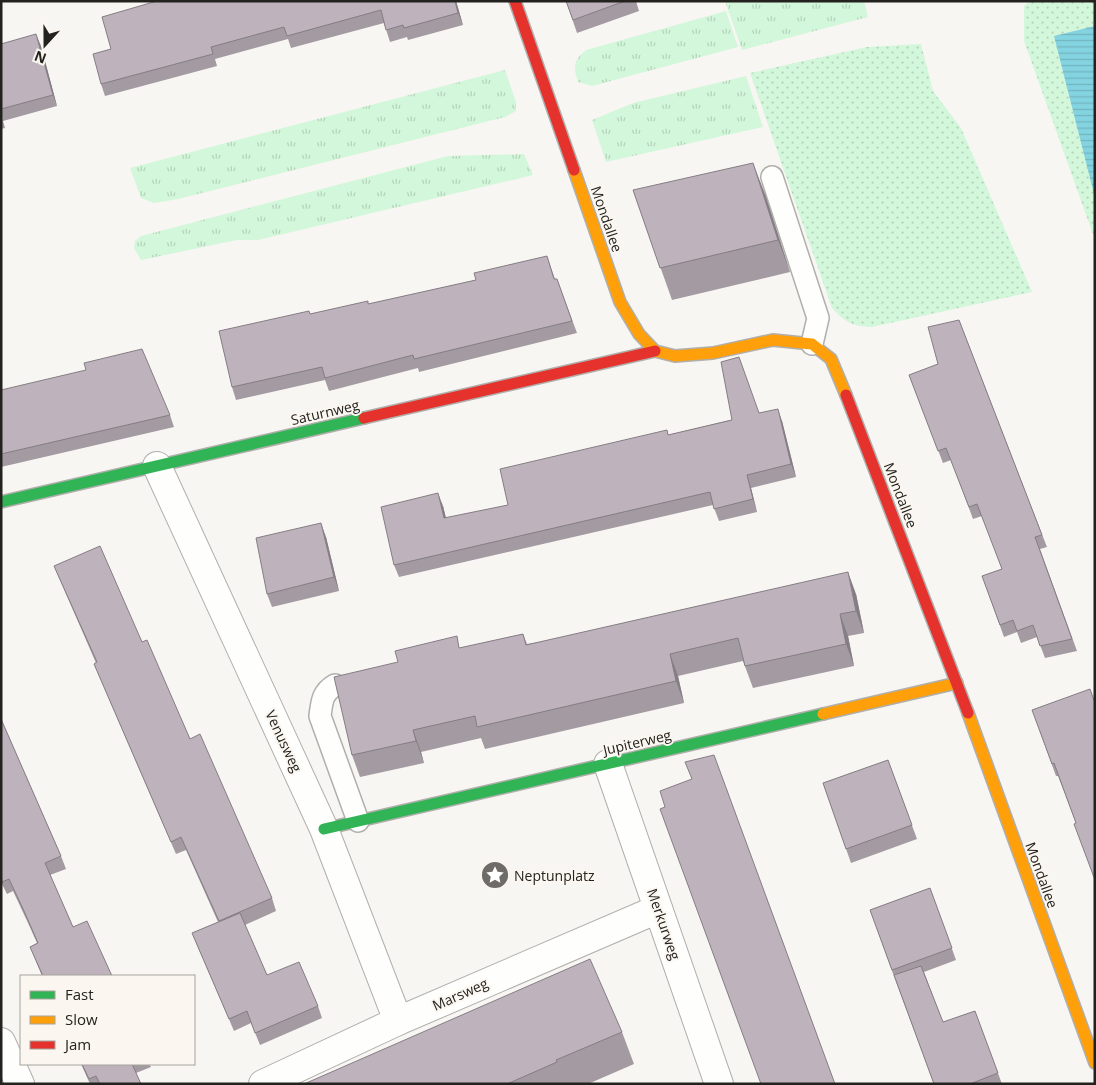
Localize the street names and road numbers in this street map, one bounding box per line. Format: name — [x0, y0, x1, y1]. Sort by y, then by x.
street label: Mondallee — [587, 183, 627, 255]
street label: Saturnweg — [289, 395, 361, 429]
street label: Mondallee — [880, 460, 922, 531]
street label: Venusweg — [261, 707, 307, 775]
street label: Jupiterweg — [599, 725, 673, 760]
street label: Mondallee — [1021, 839, 1063, 911]
street label: Merkurweg — [643, 886, 685, 963]
street label: Marsweg — [429, 973, 491, 1015]

